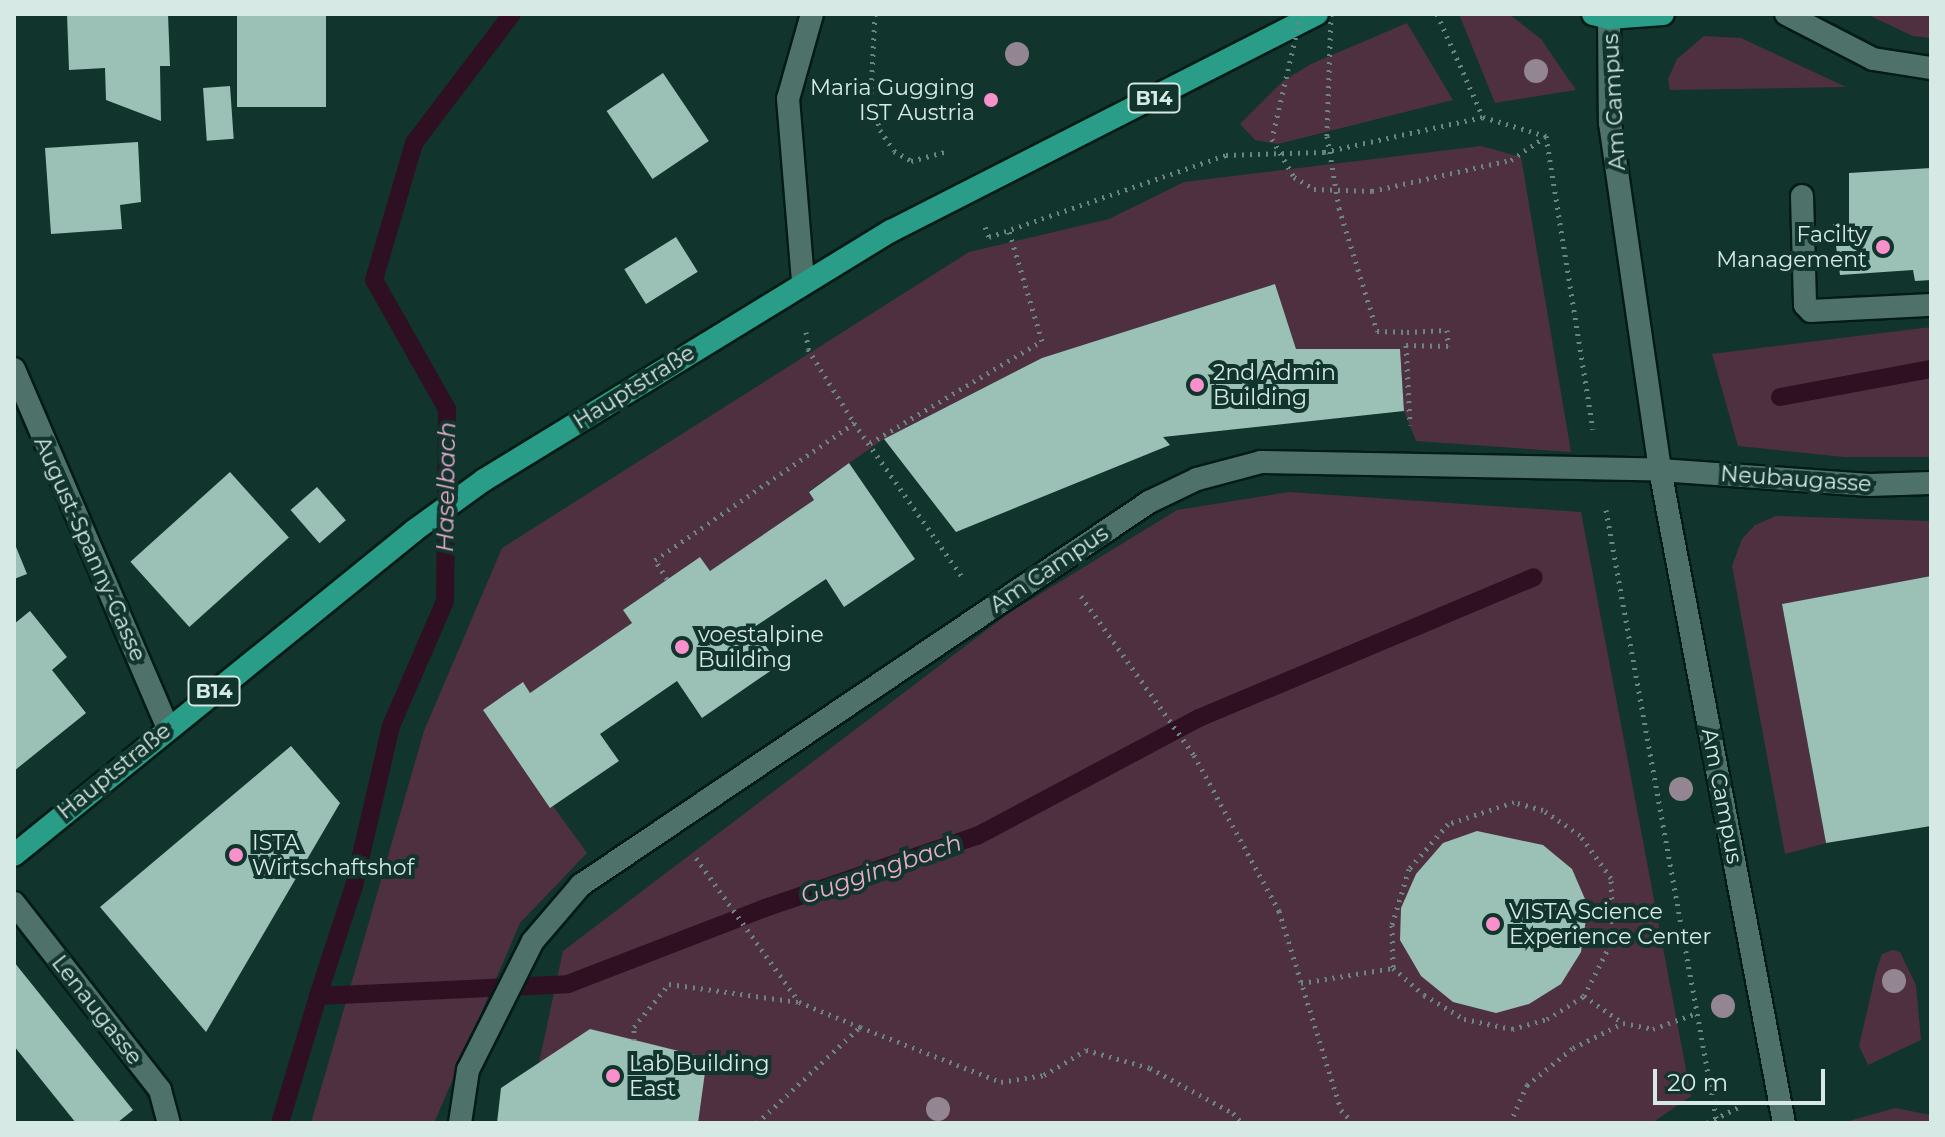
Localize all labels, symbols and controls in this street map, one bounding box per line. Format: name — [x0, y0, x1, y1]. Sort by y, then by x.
street label: Am Campus — [1597, 33, 1631, 171]
place label: Maria Gugging IST Austria — [810, 74, 975, 126]
road number: B14 — [1126, 82, 1182, 114]
marker: Maria Gugging IST Austria — [982, 91, 1000, 109]
place label: Facilty Management — [1716, 221, 1867, 272]
marker: Facilty Management — [1874, 238, 1892, 256]
street label: Hauptstraße — [568, 339, 700, 435]
place label: 2nd Admin Building — [1213, 359, 1336, 410]
marker: 2nd Admin Building — [1188, 376, 1206, 394]
water label: Haselbach — [430, 421, 462, 553]
street label: August-Spanny-Gasse — [28, 432, 152, 666]
street label: Neubaugasse — [1720, 461, 1872, 497]
street label: Am Campus — [985, 520, 1113, 618]
place label: voestalpine Building — [698, 621, 824, 672]
marker: voestalpine Building — [673, 638, 691, 656]
road number: B14 — [186, 675, 242, 707]
street label: Hauptstraße — [52, 717, 176, 825]
street label: Am Campus — [1696, 726, 1748, 866]
water label: Guggingbach — [797, 828, 965, 910]
place label: ISTA Wirtschaftshof — [252, 829, 414, 880]
marker: ISTA Wirtschaftshof — [227, 846, 245, 864]
place label: VISTA Science Experience Center — [1509, 898, 1711, 950]
marker: VISTA Science Experience Center — [1484, 915, 1502, 933]
street label: Lenaugasse — [46, 950, 148, 1070]
place label: Lab Building East — [629, 1050, 770, 1102]
scale bar — [1657, 1053, 1829, 1103]
marker: Lab Building East — [604, 1067, 622, 1085]
text: 20 m — [1667, 1068, 1728, 1097]

